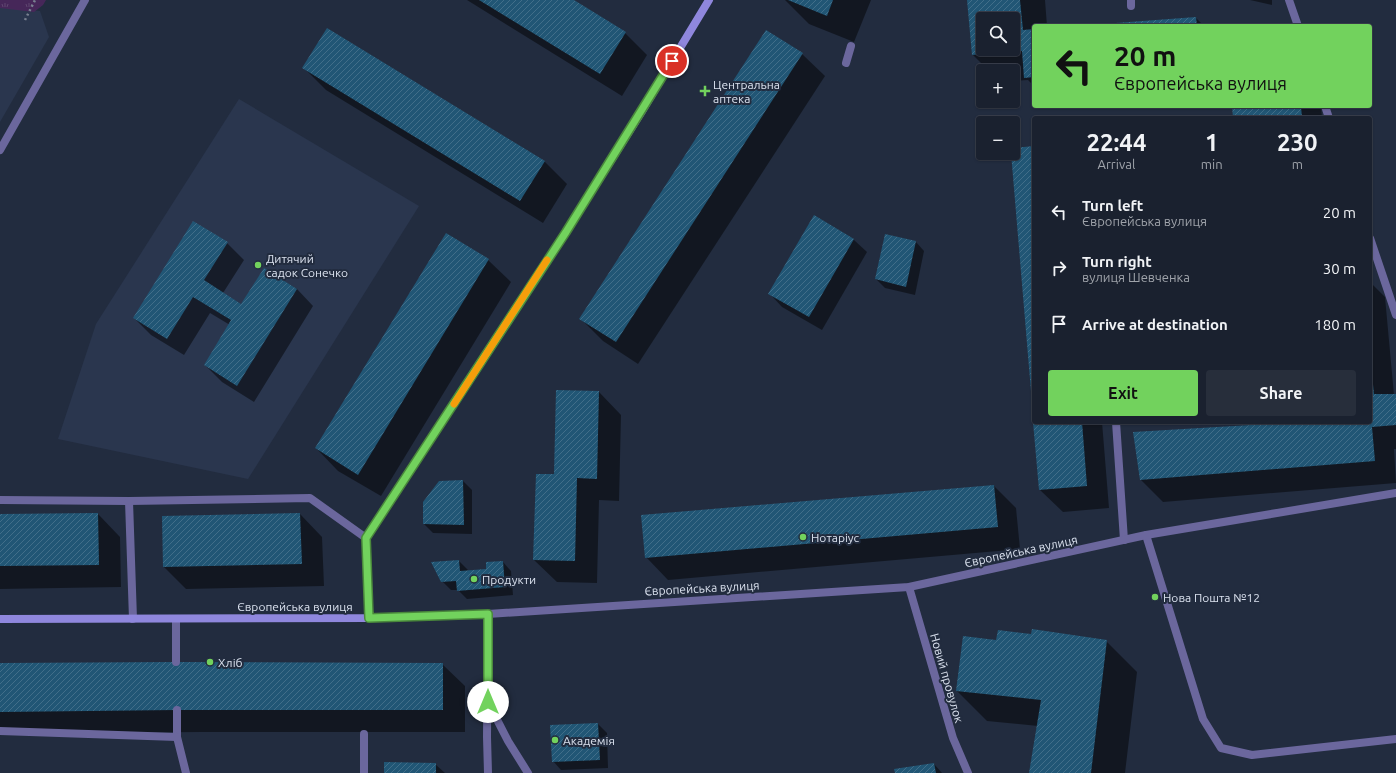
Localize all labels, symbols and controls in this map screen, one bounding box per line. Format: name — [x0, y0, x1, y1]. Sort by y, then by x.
map controls — [976, 12, 1020, 160]
button: search — [976, 12, 1020, 56]
icon: left — [1048, 40, 1100, 92]
text: 20 m — [1114, 40, 1176, 71]
pin — [655, 44, 689, 78]
icon: arrive — [661, 50, 683, 72]
button: + — [976, 64, 1020, 108]
text: Європейська вулиця — [1114, 73, 1287, 93]
place label: Центральна аптека — [713, 78, 780, 105]
marker: Центральна аптека — [700, 86, 710, 96]
button: − — [976, 116, 1020, 160]
text: 22:44 — [1086, 129, 1146, 156]
text: 1 — [1205, 129, 1218, 156]
text: 230 — [1277, 129, 1318, 156]
text: Arrival — [1097, 157, 1135, 171]
text: min — [1201, 157, 1223, 171]
text: m — [1292, 157, 1303, 171]
text: Turn left — [1082, 197, 1143, 214]
icon: left — [1048, 201, 1070, 223]
text: 20 m — [1323, 204, 1356, 221]
text: Європейська вулиця — [1082, 214, 1207, 228]
place label: Дитячий садок Сонечко — [266, 252, 348, 279]
text: Turn right — [1082, 253, 1152, 270]
icon: right — [1048, 257, 1070, 279]
marker: Дитячий садок Сонечко — [253, 260, 263, 270]
text: 30 m — [1323, 260, 1356, 277]
text: вулиця Шевченка — [1082, 270, 1190, 284]
icon: arrive — [1048, 313, 1070, 335]
text: Arrive at destination — [1082, 316, 1228, 333]
text: 180 m — [1314, 316, 1356, 333]
button: Exit — [1048, 370, 1198, 416]
button: Share — [1206, 370, 1356, 416]
place label: Нотаріус — [811, 531, 860, 544]
marker: Нотаріус — [798, 532, 808, 542]
street label: Європейська вулиця — [963, 533, 1079, 569]
place label: Продукти — [482, 573, 536, 586]
marker: Продукти — [469, 574, 479, 584]
street label: Європейська вулиця — [644, 578, 760, 598]
place label: Нова Пошта №12 — [1163, 591, 1260, 604]
marker: Нова Пошта №12 — [1150, 592, 1160, 602]
street label: Європейська вулиця — [237, 600, 353, 613]
street label: Новий провулок — [928, 632, 966, 724]
place label: Хліб — [218, 656, 243, 669]
marker: Хліб — [205, 657, 215, 667]
position arrow — [467, 681, 509, 723]
place label: Академія — [563, 734, 615, 747]
marker: Академія — [550, 735, 560, 745]

